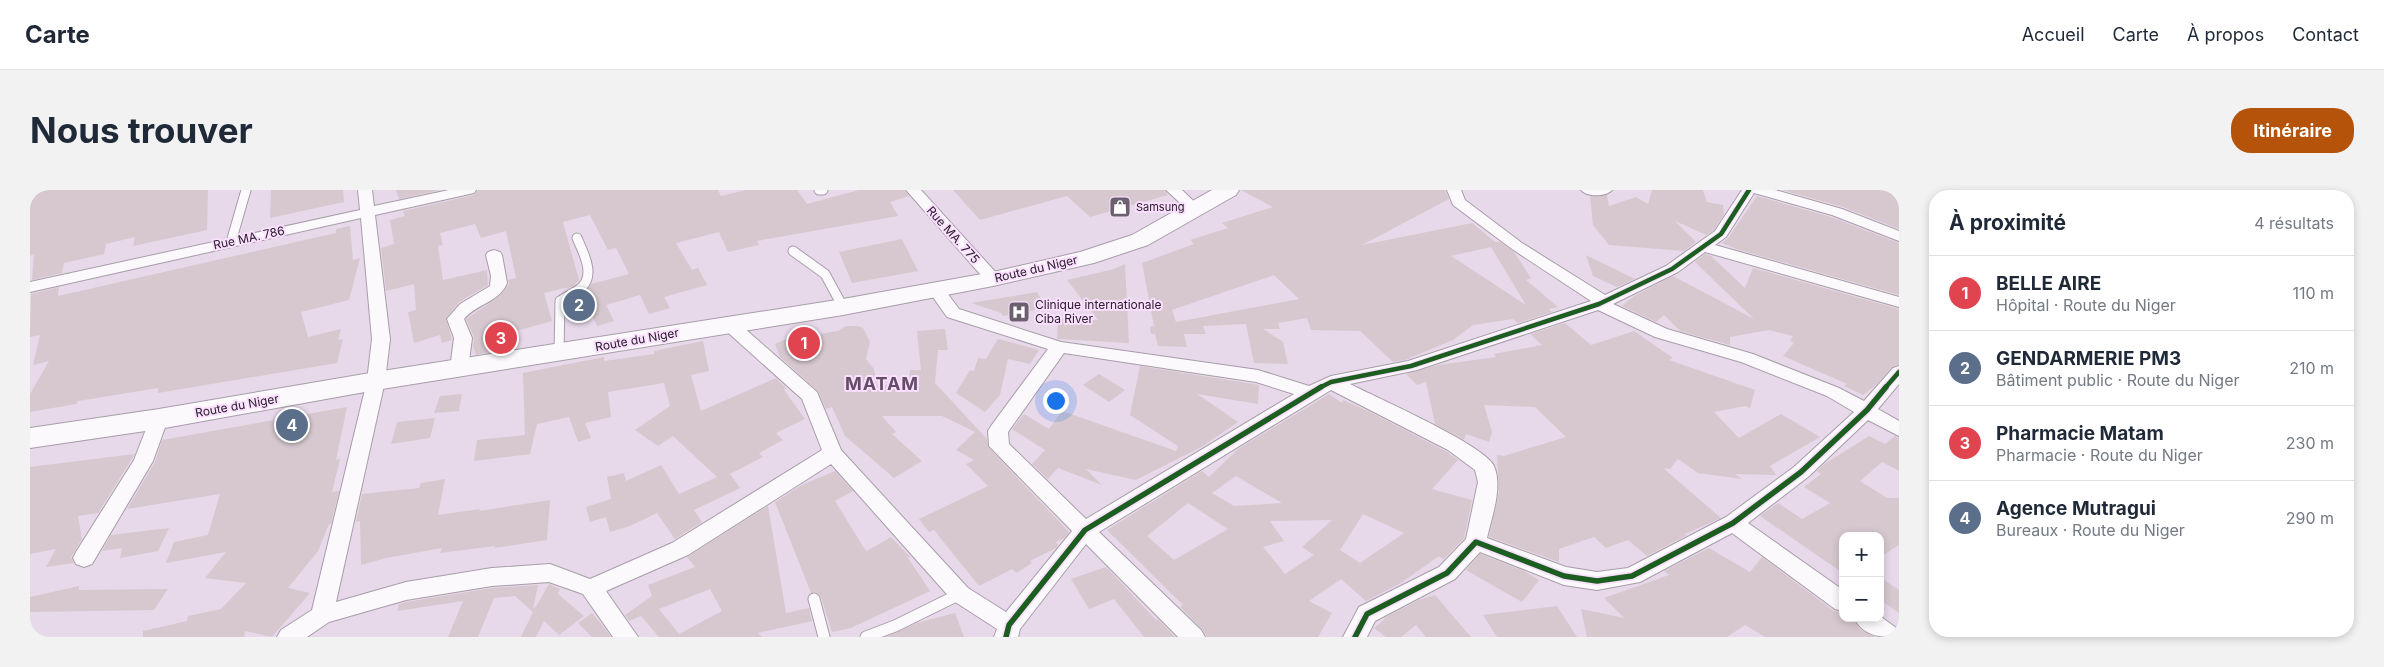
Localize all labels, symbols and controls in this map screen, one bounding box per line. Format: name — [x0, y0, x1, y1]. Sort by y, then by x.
text: Carte — [25, 20, 90, 49]
text: Accueil — [2022, 24, 2085, 45]
text: Carte — [2113, 24, 2159, 45]
text: À propos — [2187, 24, 2264, 45]
text: Contact — [2292, 24, 2359, 45]
button: Itinéraire — [2231, 108, 2354, 153]
text: Nous trouver — [30, 109, 253, 151]
shop icon: Samsung — [1108, 195, 1132, 219]
place label: Samsung — [1136, 200, 1184, 214]
street label: Rue MA. 775 — [924, 203, 983, 266]
text: À proximité — [1949, 210, 2066, 235]
text: 4 résultats — [2254, 213, 2334, 233]
street label: Rue MA. 786 — [212, 223, 286, 252]
street label: Route du Niger — [993, 252, 1079, 285]
text: BELLE AIRE — [1996, 272, 2101, 295]
text: 1 — [1962, 283, 1968, 303]
text: 110 m — [2292, 283, 2334, 303]
pin: 2 — [563, 286, 595, 324]
text: Hôpital · Route du Niger — [1996, 295, 2176, 315]
place label: Clinique internationale Ciba River — [1035, 297, 1161, 326]
hospital icon: Clinique internationale Ciba River — [1007, 300, 1031, 324]
pin: 3 — [485, 319, 517, 357]
pin: 1 — [788, 324, 820, 362]
street label: Route du Niger — [594, 325, 680, 354]
text: GENDARMERIE PM3 — [1996, 347, 2181, 370]
text: 2 — [1960, 358, 1970, 378]
text: 210 m — [2289, 358, 2334, 378]
text: Bâtiment public · Route du Niger — [1996, 370, 2240, 390]
district label: MATAM — [845, 373, 919, 394]
your location — [1043, 388, 1069, 414]
street label: Route du Niger — [194, 391, 280, 420]
pin: 4 — [276, 406, 308, 444]
text: Pharmacie Matam — [1996, 422, 2164, 445]
text: 3 — [1960, 433, 1970, 453]
text: 230 m — [2286, 433, 2334, 453]
text: Pharmacie · Route du Niger — [1996, 445, 2203, 465]
text: Agence Mutragui — [1996, 497, 2156, 520]
text: 4 — [1960, 508, 1970, 528]
text: 290 m — [2286, 508, 2334, 528]
text: Bureaux · Route du Niger — [1996, 520, 2185, 540]
map controls — [1839, 532, 1884, 622]
button: + — [1839, 532, 1884, 577]
button: − — [1839, 577, 1884, 622]

